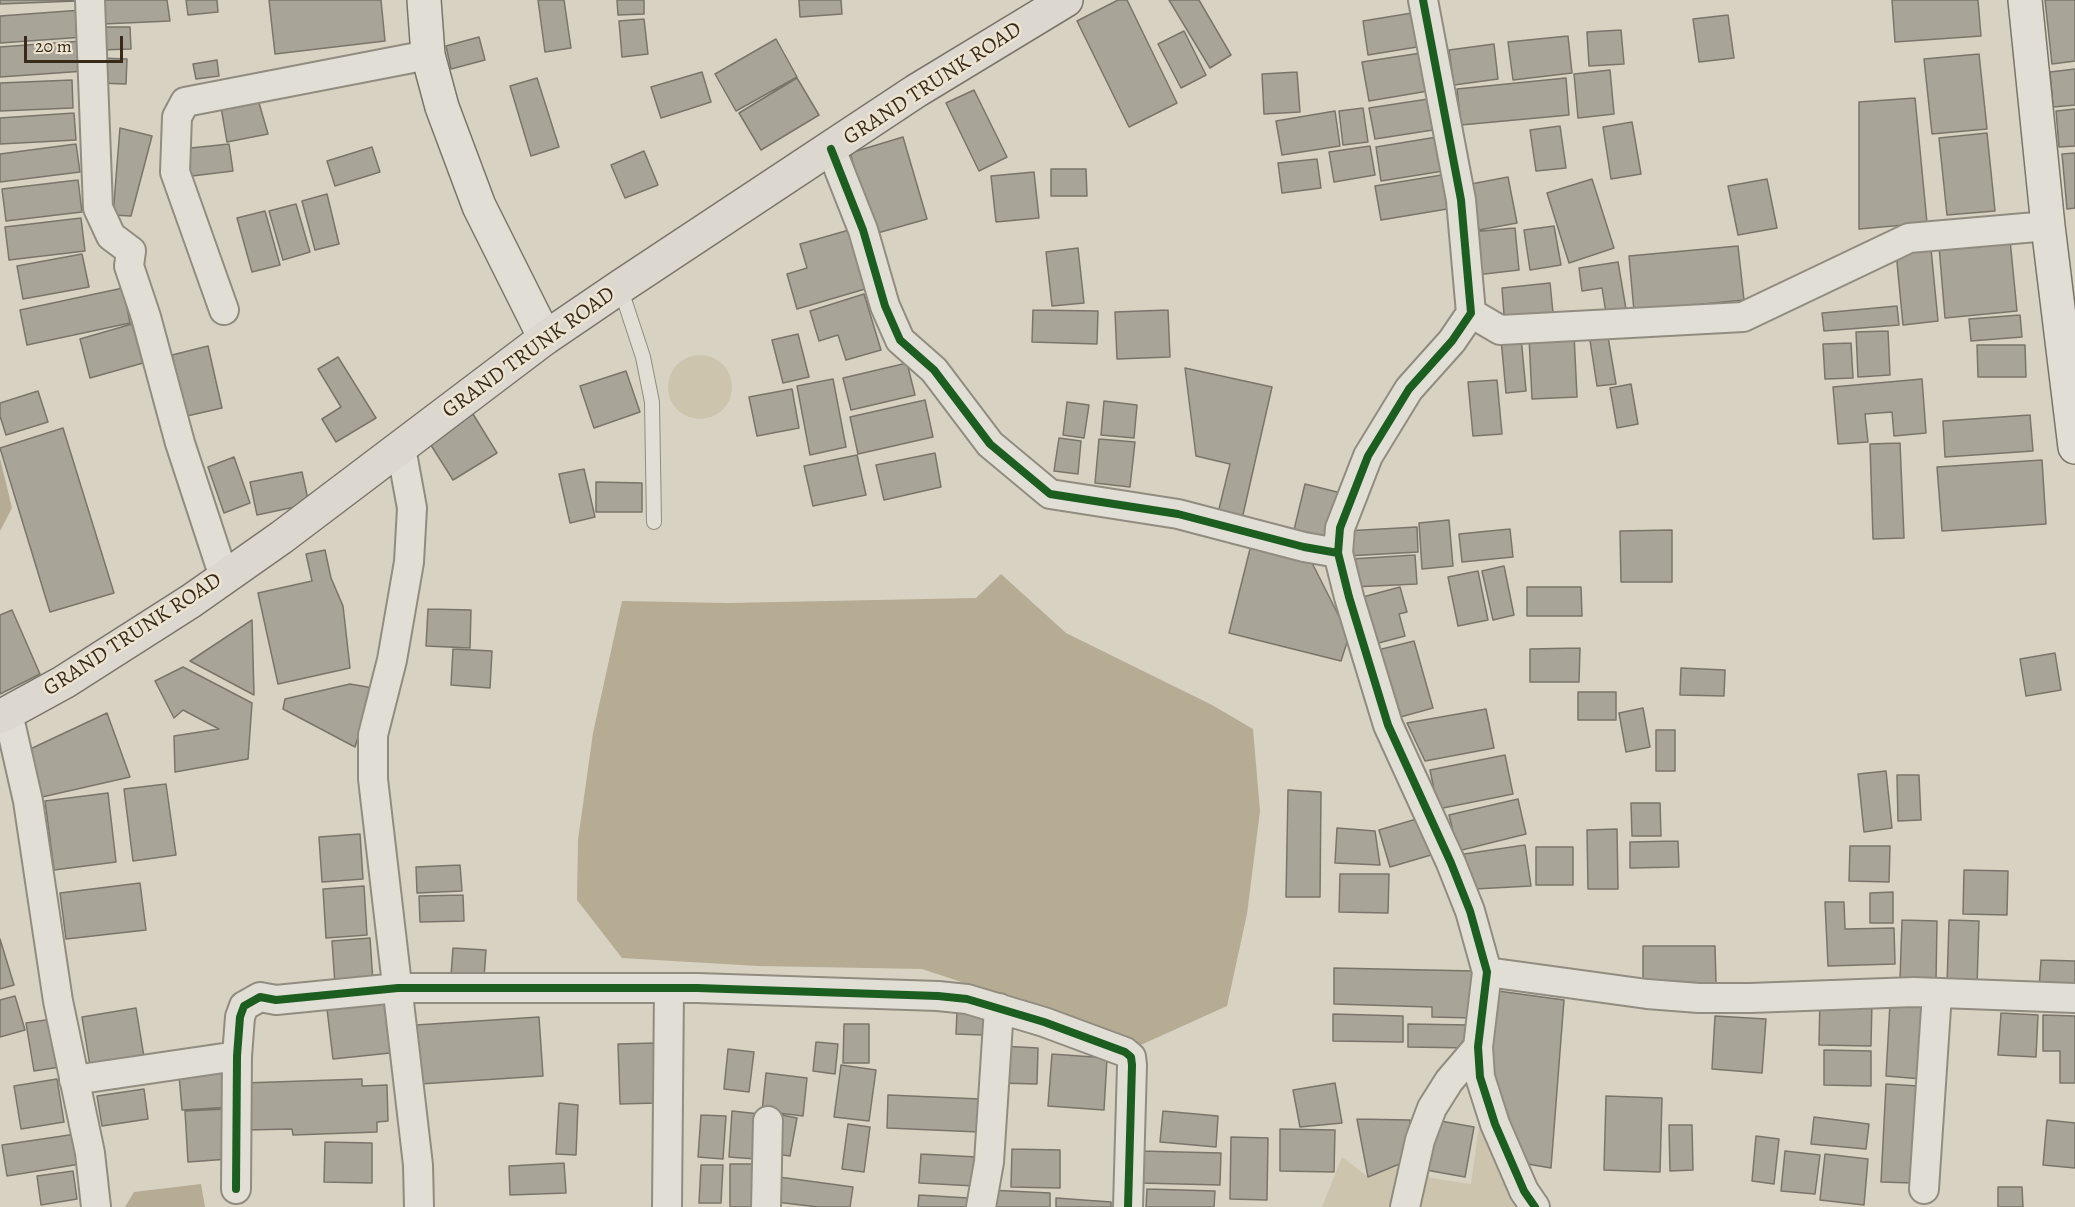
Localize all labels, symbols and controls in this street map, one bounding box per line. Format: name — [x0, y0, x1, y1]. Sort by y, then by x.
street label: GRAND TRUNK ROAD — [839, 17, 1027, 151]
scale bar — [27, 24, 126, 62]
text: 20 m — [35, 34, 72, 58]
street label: GRAND TRUNK ROAD — [437, 281, 621, 425]
street label: GRAND TRUNK ROAD — [39, 568, 227, 702]

